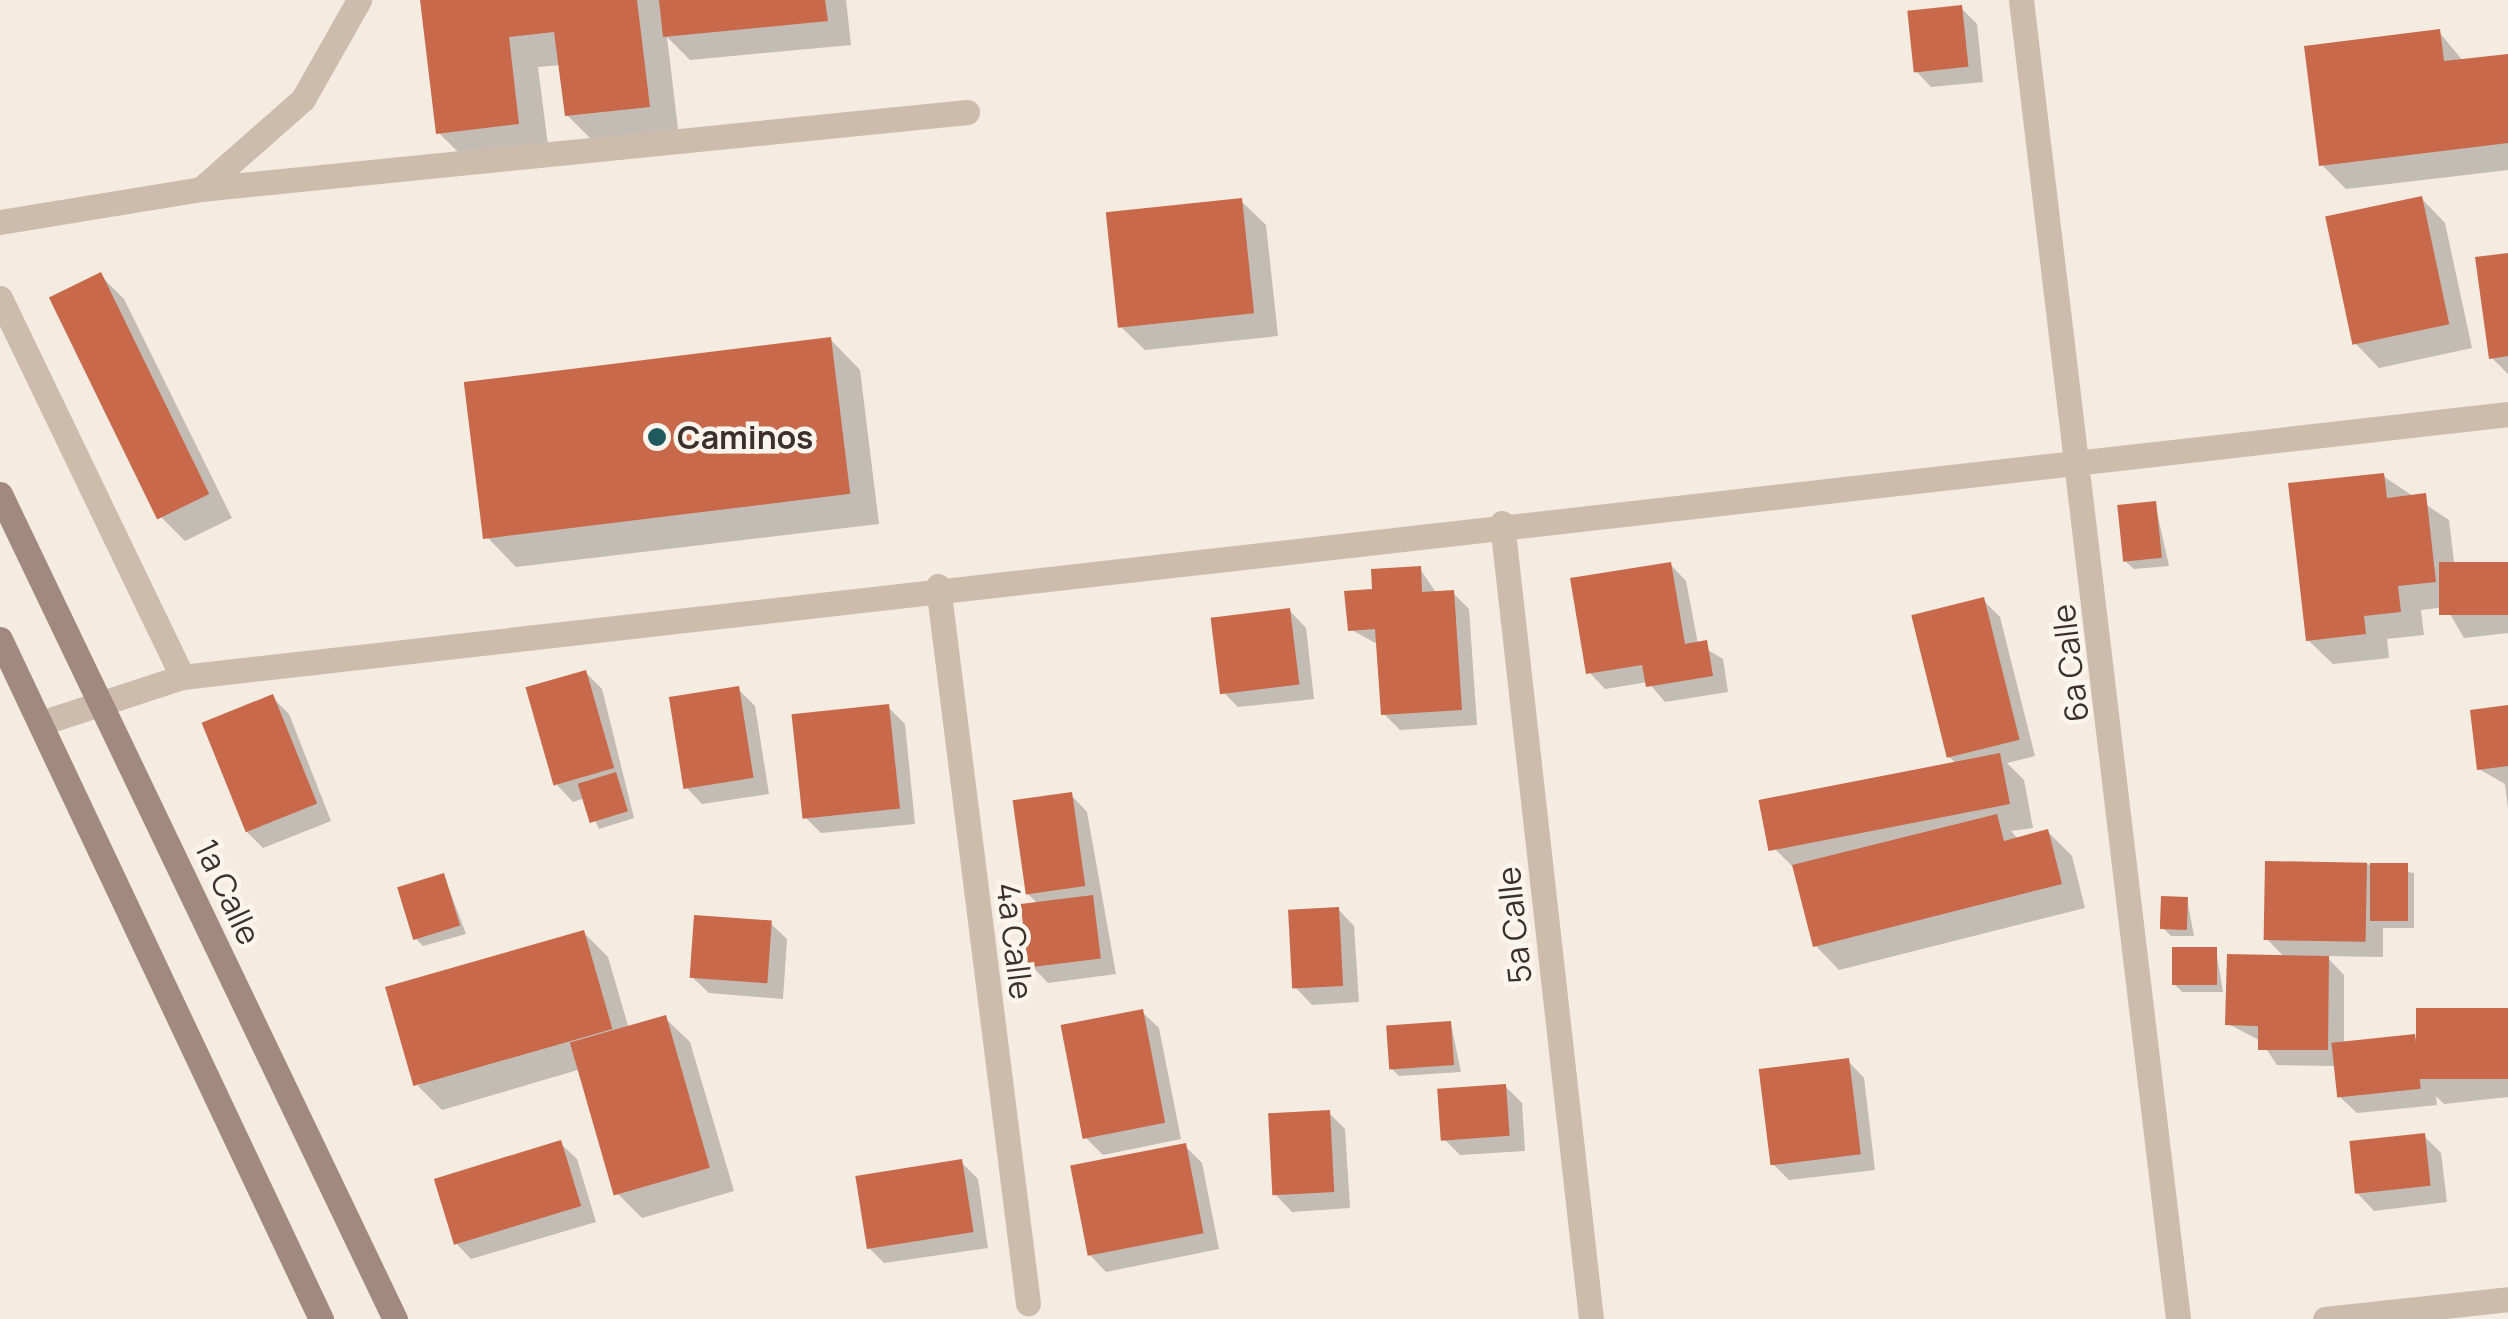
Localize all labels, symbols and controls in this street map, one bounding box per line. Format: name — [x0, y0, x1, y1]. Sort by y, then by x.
place label: Caminos — [677, 418, 813, 456]
marker: Caminos — [646, 426, 668, 448]
street label: 6a Calle — [2044, 602, 2096, 724]
street label: 1a Calle — [187, 834, 269, 950]
street label: 5a Calle — [1489, 865, 1539, 985]
street label: 4a Calle — [989, 880, 1041, 1002]

